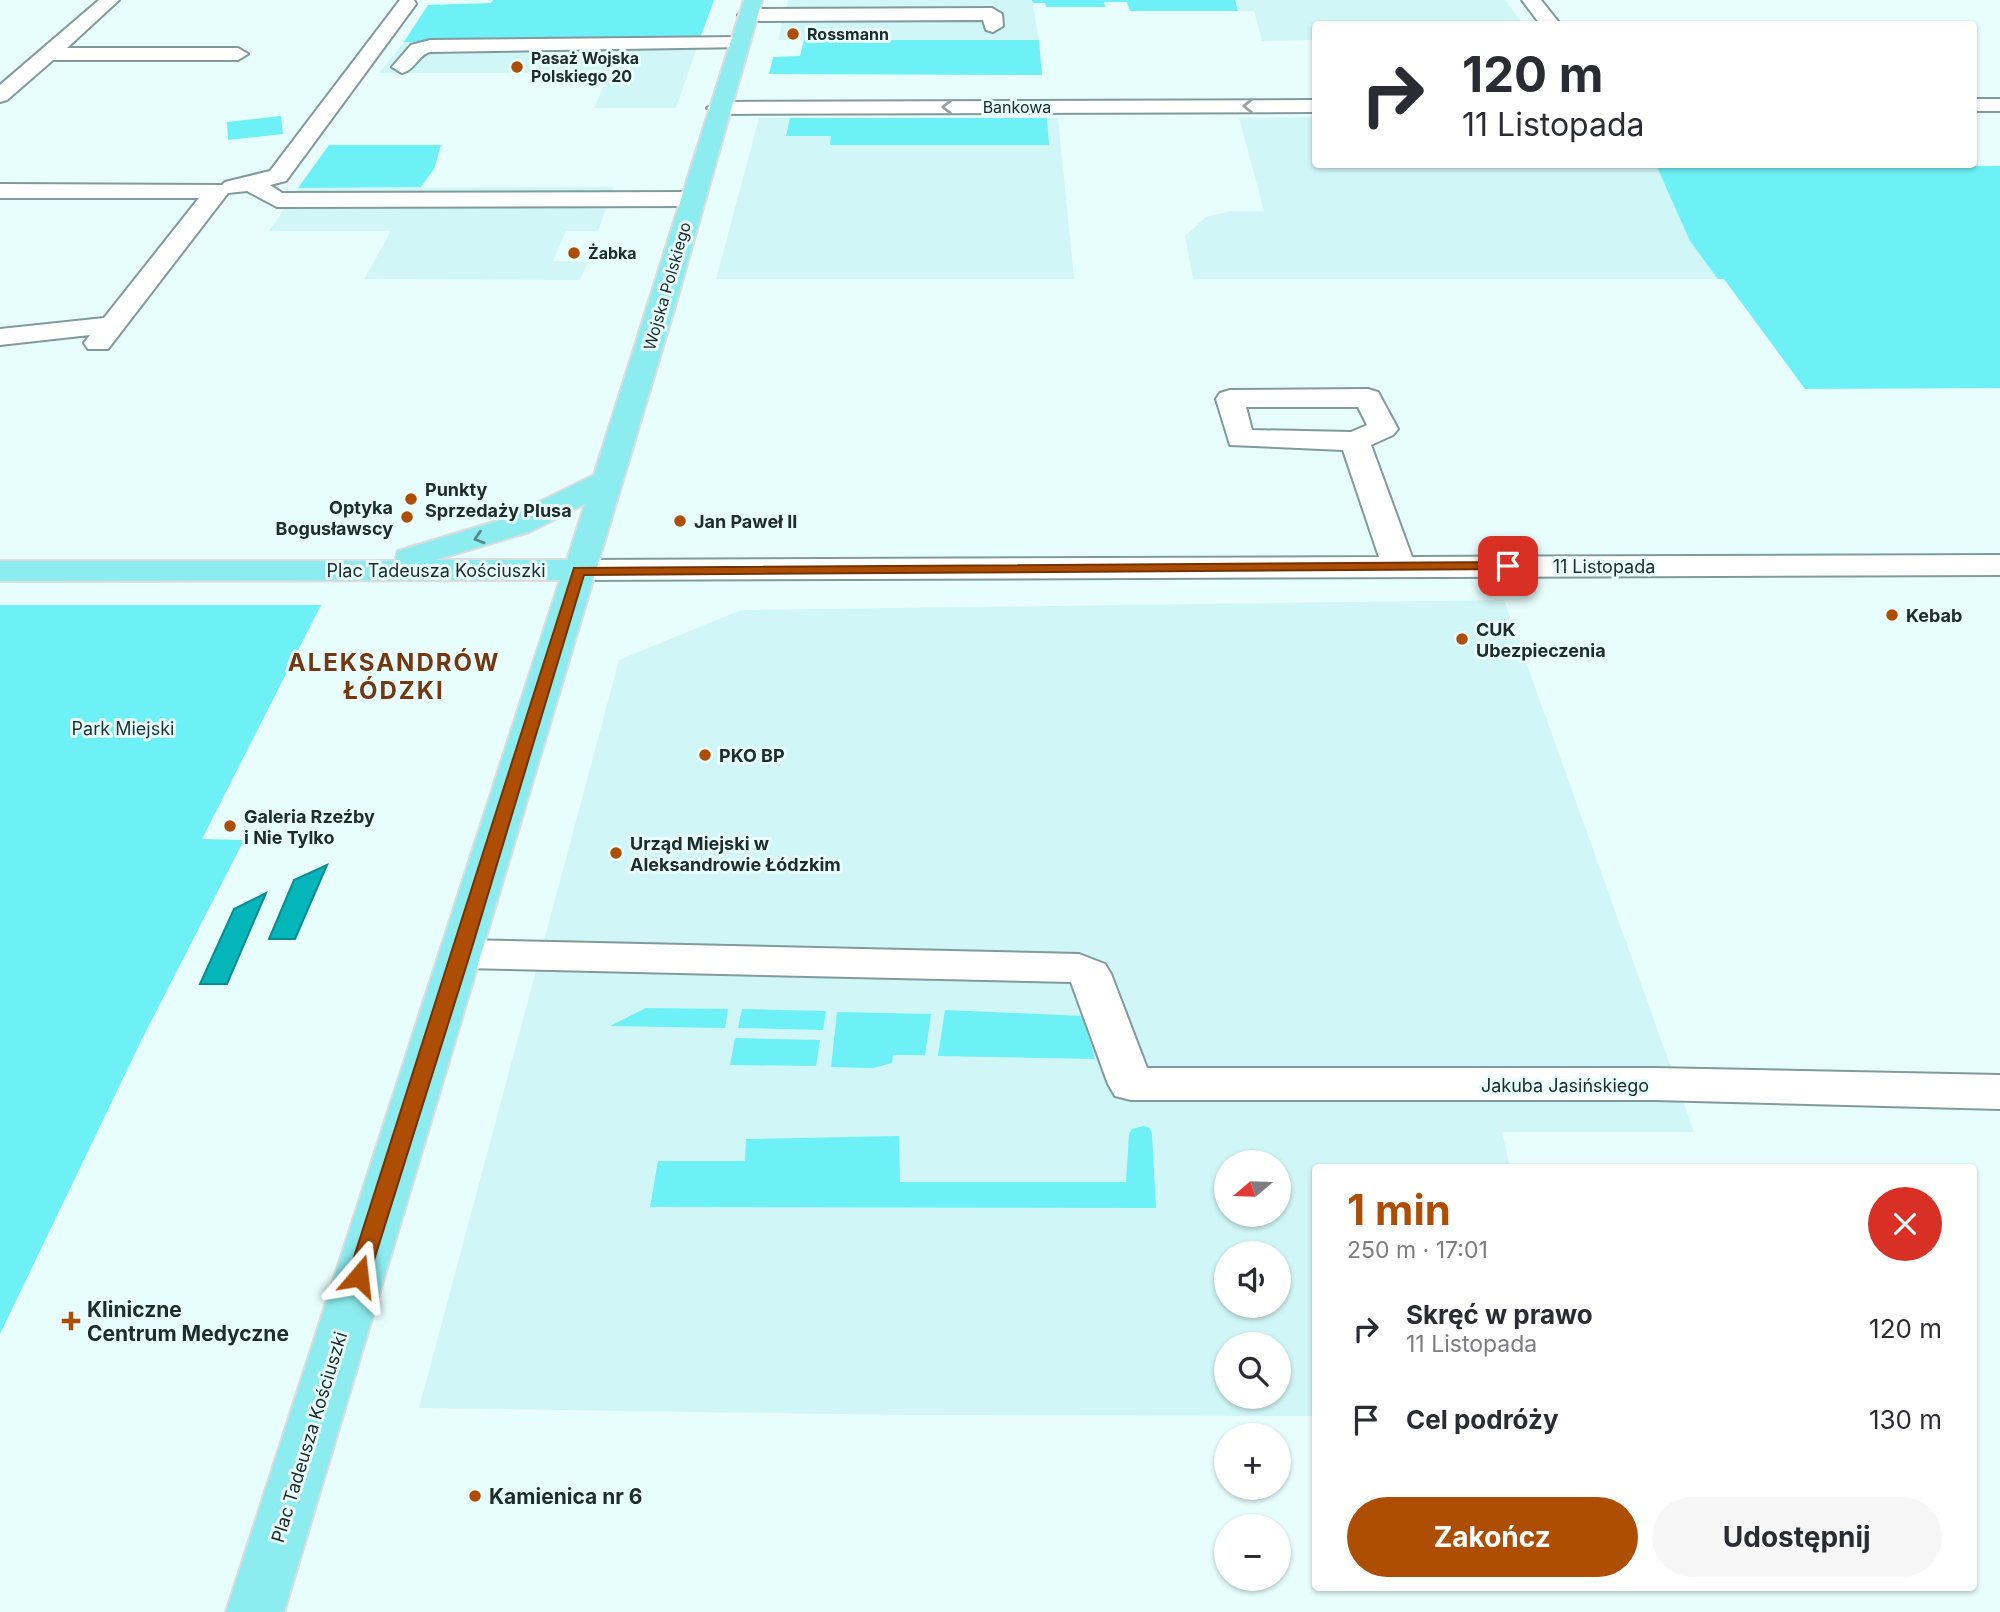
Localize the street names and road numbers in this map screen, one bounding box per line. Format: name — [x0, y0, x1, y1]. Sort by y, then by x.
street label: Bankowa — [983, 97, 1051, 117]
street label: Wojska Polskiego — [639, 220, 695, 352]
street label: 11 Listopada — [1553, 556, 1655, 577]
street label: Plac Tadeusza Kościuszki — [326, 560, 546, 581]
street label: Jakuba Jasińskiego — [1481, 1075, 1649, 1096]
street label: Plac Tadeusza Kościuszki — [267, 1329, 351, 1545]

